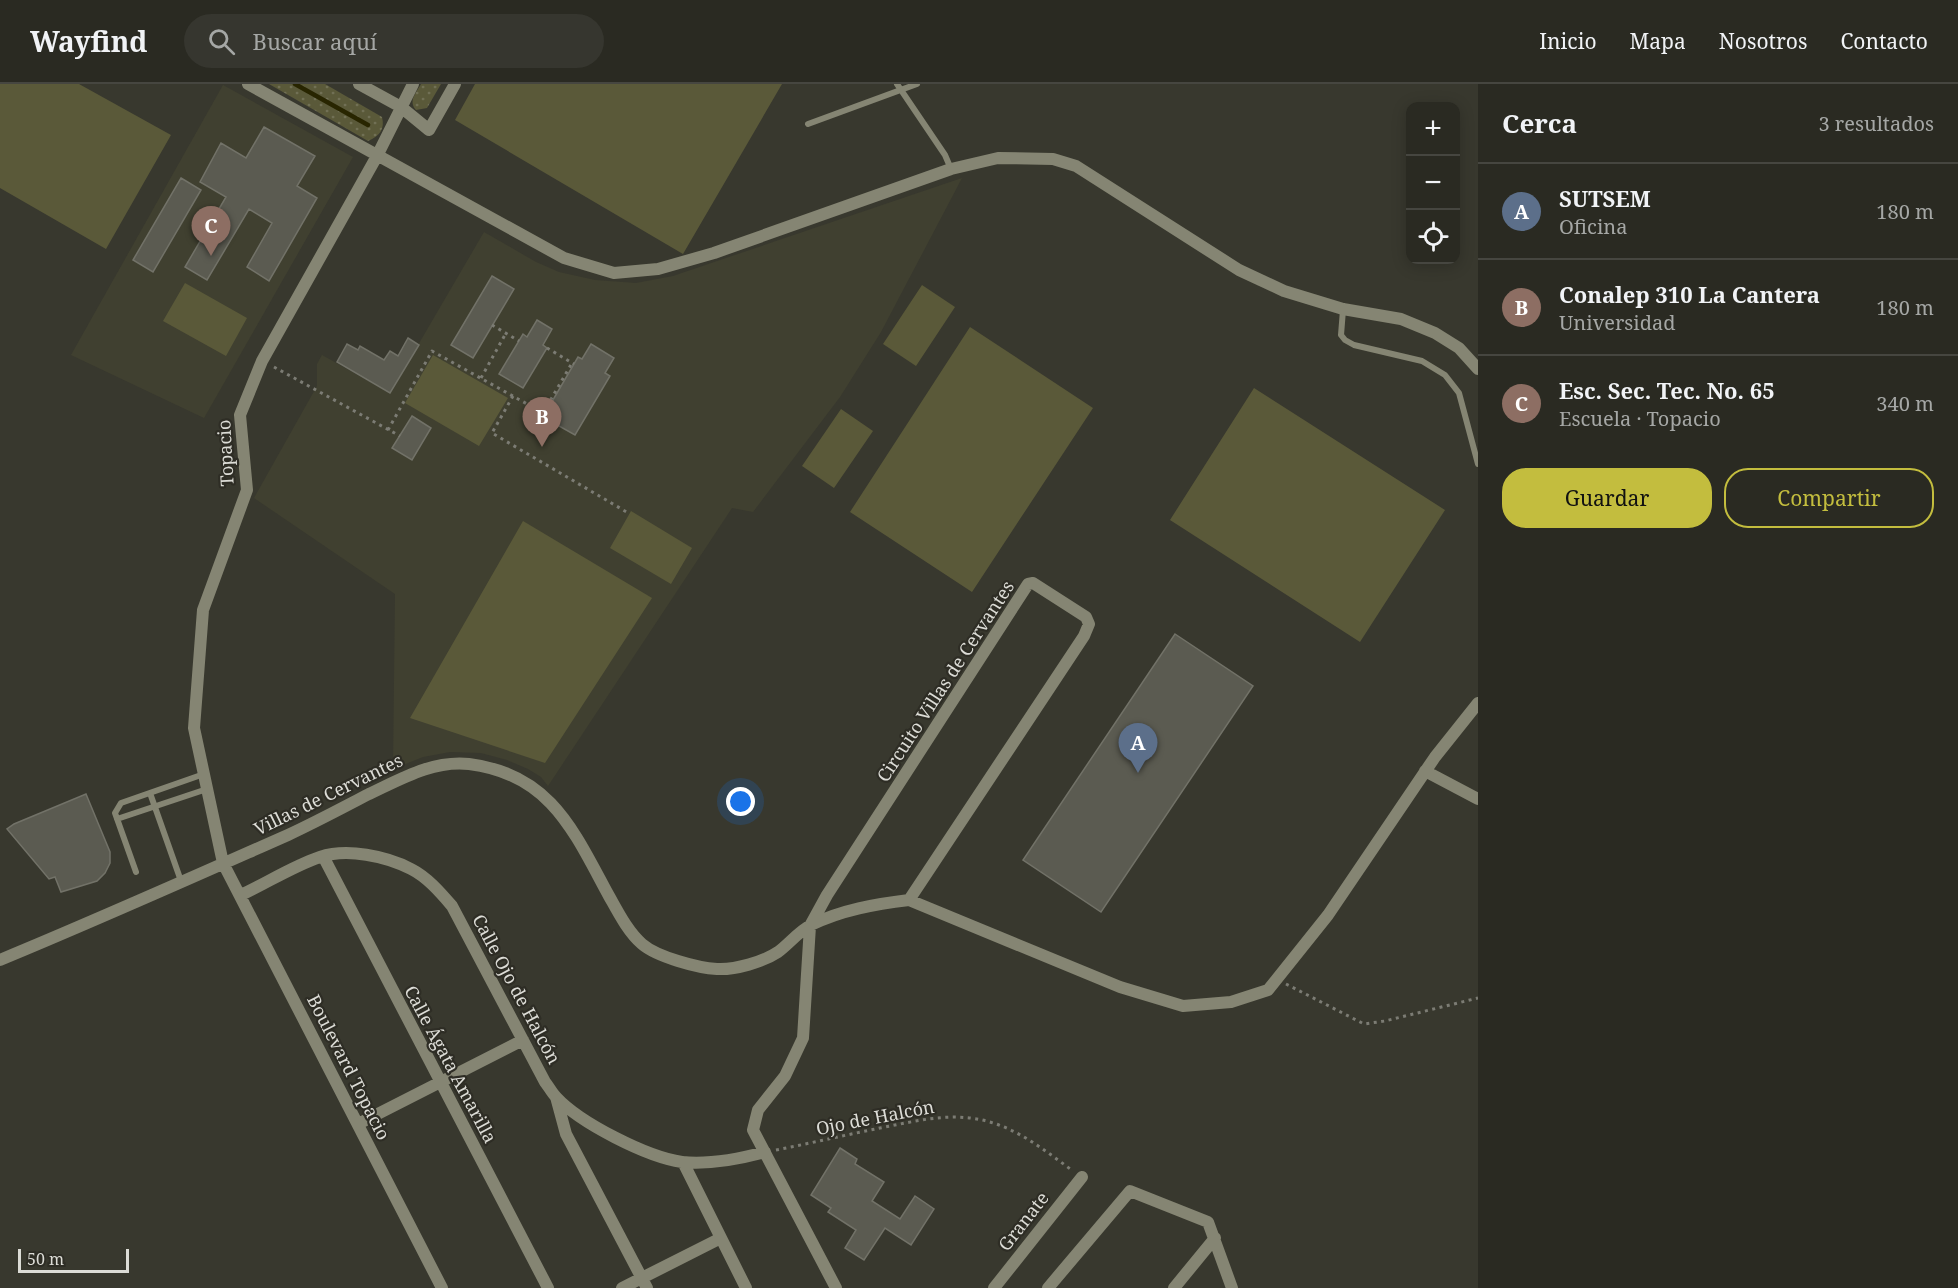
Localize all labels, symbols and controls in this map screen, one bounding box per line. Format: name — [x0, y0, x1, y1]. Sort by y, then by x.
search box — [184, 14, 604, 68]
text: Wayfind — [30, 22, 148, 60]
icon: search — [205, 25, 238, 58]
text: Buscar aquí — [253, 26, 377, 56]
text: Inicio — [1539, 27, 1597, 55]
text: Mapa — [1630, 27, 1686, 55]
text: Nosotros — [1719, 27, 1807, 55]
text: Contacto — [1840, 27, 1928, 55]
map controls — [1406, 102, 1460, 264]
button: + — [1406, 102, 1460, 156]
text: Cerca — [1502, 105, 1577, 141]
text: 3 resultados — [1818, 110, 1934, 137]
button: − — [1406, 156, 1460, 210]
text: SUTSEM — [1559, 183, 1651, 213]
text: A — [1514, 198, 1529, 225]
text: 180 m — [1876, 198, 1934, 225]
pin: C — [192, 206, 230, 256]
button: locate — [1406, 210, 1460, 264]
text: Oficina — [1559, 213, 1628, 240]
text: Conalep 310 La Cantera — [1559, 279, 1820, 309]
text: B — [1515, 294, 1528, 321]
text: 180 m — [1876, 294, 1934, 321]
text: Universidad — [1559, 309, 1676, 336]
text: Esc. Sec. Tec. No. 65 — [1559, 375, 1775, 405]
text: C — [1515, 390, 1528, 417]
text: 340 m — [1876, 390, 1934, 417]
pin: B — [522, 398, 562, 447]
text: Escuela · Topacio — [1559, 405, 1721, 432]
street label: Topacio — [211, 419, 239, 487]
button: Guardar — [1502, 468, 1712, 528]
button: Compartir — [1724, 468, 1934, 528]
street label: Circuito Villas de Cervantes — [871, 576, 1019, 786]
pin: A — [1118, 724, 1158, 773]
street label: Villas de Cervantes — [250, 748, 406, 840]
your location — [726, 787, 755, 816]
street label: Calle Ojo de Halcón — [467, 910, 567, 1069]
street label: Calle Ágata Amarilla — [399, 981, 503, 1147]
street label: Boulevard Topacio — [302, 990, 396, 1144]
street label: Ojo de Halcón — [814, 1094, 937, 1140]
street label: Granate — [992, 1186, 1054, 1256]
scale bar — [18, 1246, 129, 1274]
text: 50 m — [27, 1248, 64, 1270]

